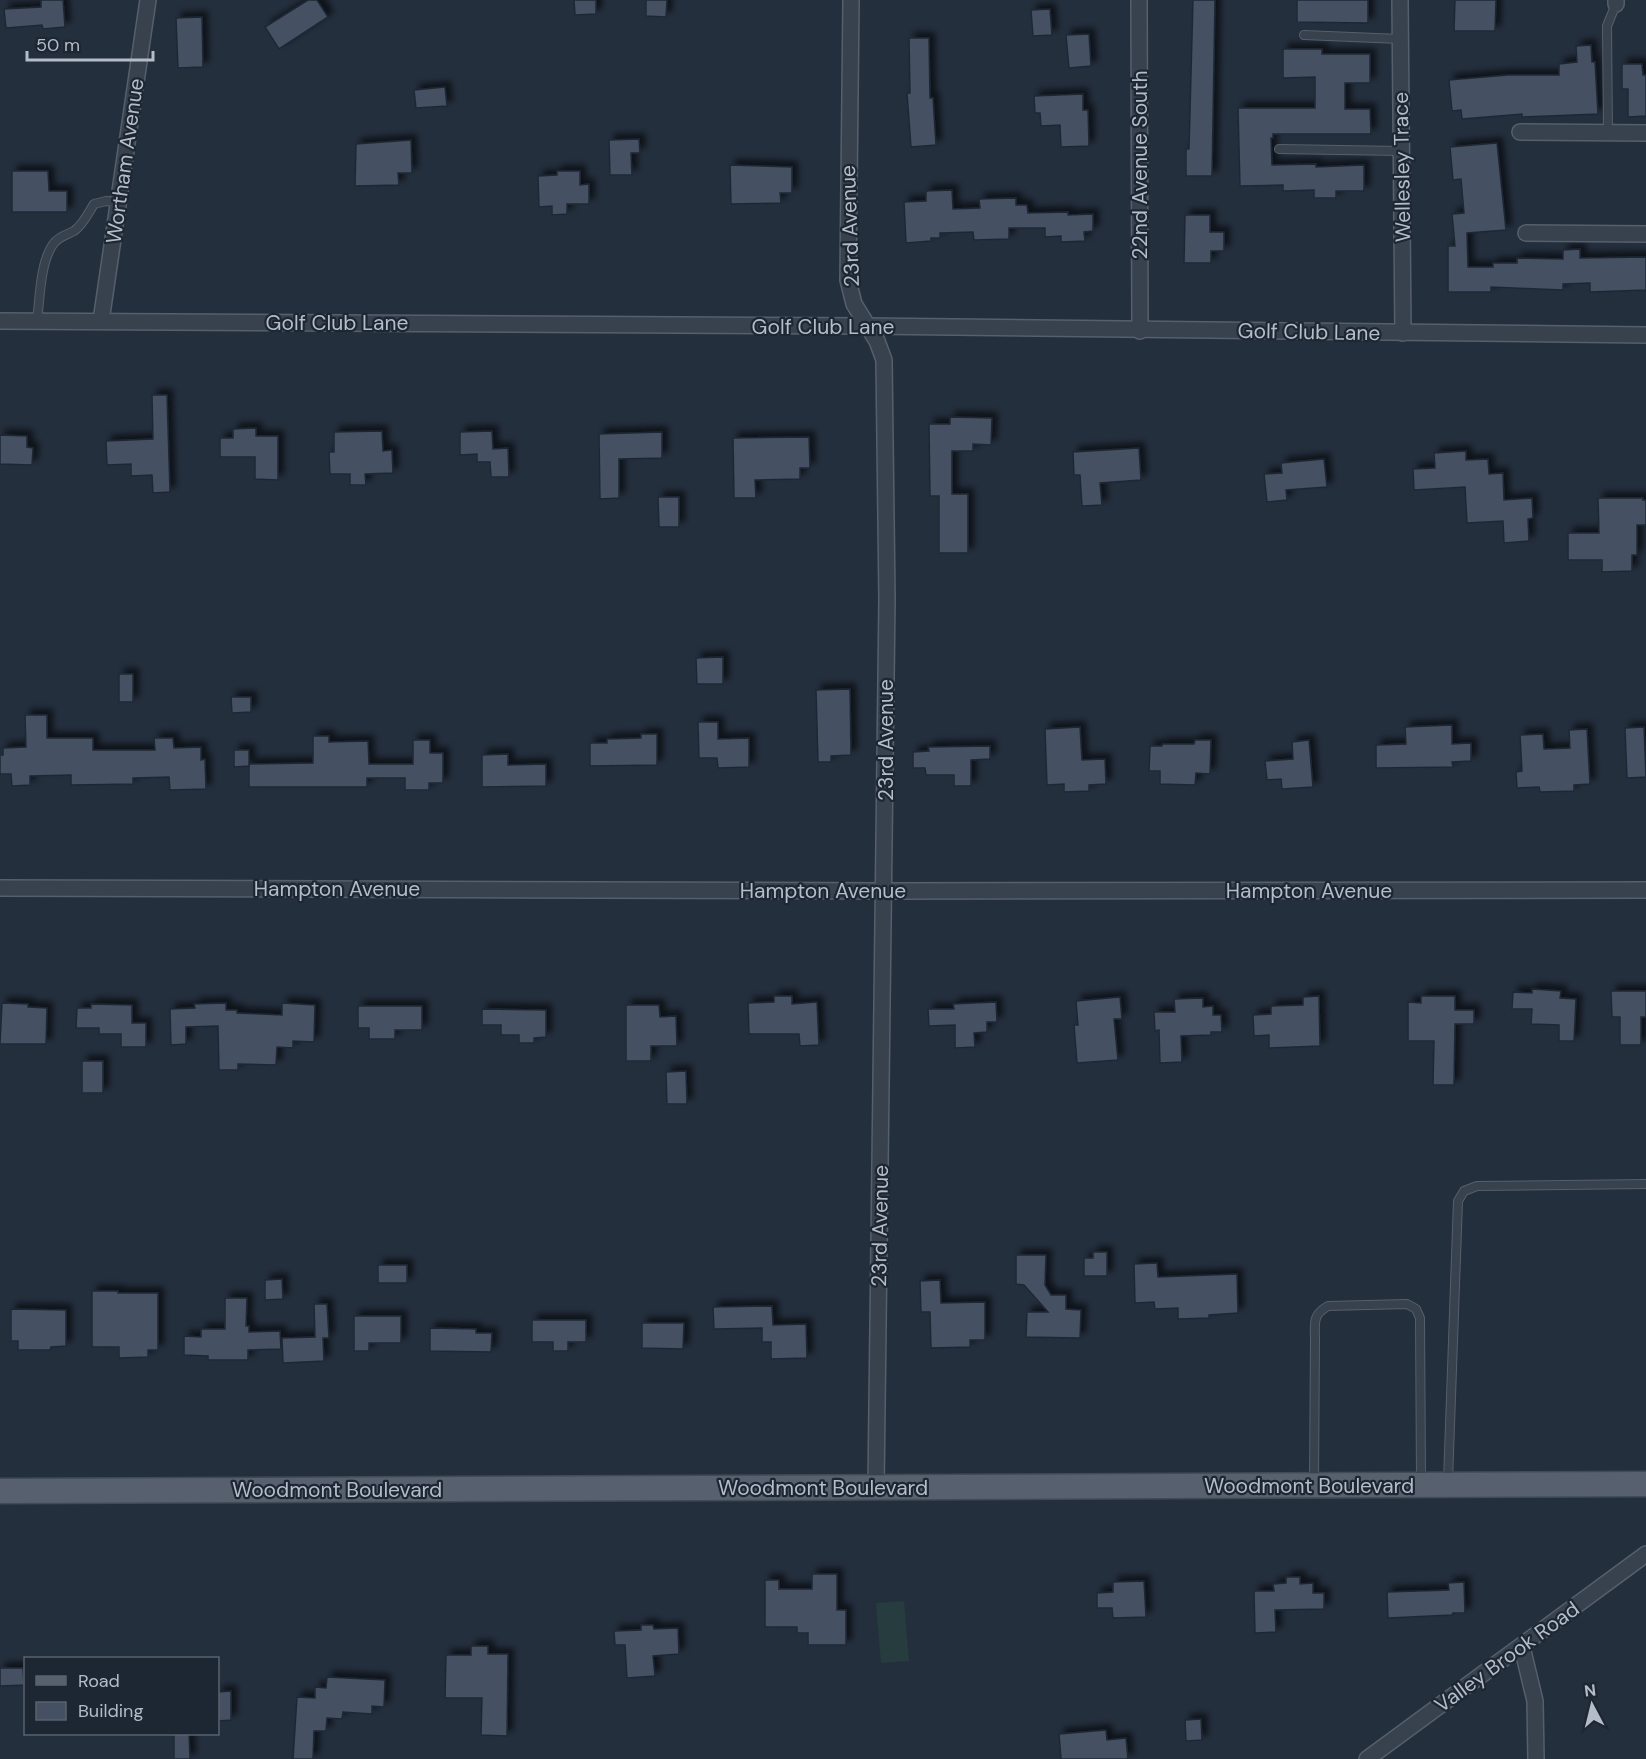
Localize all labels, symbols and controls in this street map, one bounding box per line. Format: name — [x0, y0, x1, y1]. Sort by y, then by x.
scale bar — [27, 24, 153, 62]
text: 50 m — [36, 33, 80, 57]
street label: 22nd Avenue South — [1126, 71, 1154, 259]
street label: Wortham Avenue — [100, 76, 150, 246]
street label: Wellesley Trace — [1387, 92, 1417, 242]
street label: 23rd Avenue — [834, 164, 866, 287]
street label: Golf Club Lane — [266, 309, 408, 337]
street label: Golf Club Lane — [752, 313, 894, 341]
street label: Golf Club Lane — [1237, 317, 1381, 347]
street label: 23rd Avenue — [872, 679, 900, 801]
street label: Hampton Avenue — [254, 875, 420, 903]
street label: Hampton Avenue — [740, 877, 906, 905]
street label: Hampton Avenue — [1226, 877, 1392, 905]
street label: 23rd Avenue — [865, 1165, 895, 1287]
street label: Woodmont Boulevard — [1204, 1472, 1414, 1500]
street label: Woodmont Boulevard — [718, 1474, 928, 1502]
street label: Woodmont Boulevard — [232, 1476, 442, 1504]
street label: Valley Brook Road — [1429, 1595, 1585, 1719]
legend — [24, 1657, 219, 1735]
text: Road — [78, 1669, 120, 1693]
north arrow — [1562, 1675, 1622, 1735]
text: N — [1583, 1679, 1597, 1702]
text: Building — [78, 1699, 143, 1723]

